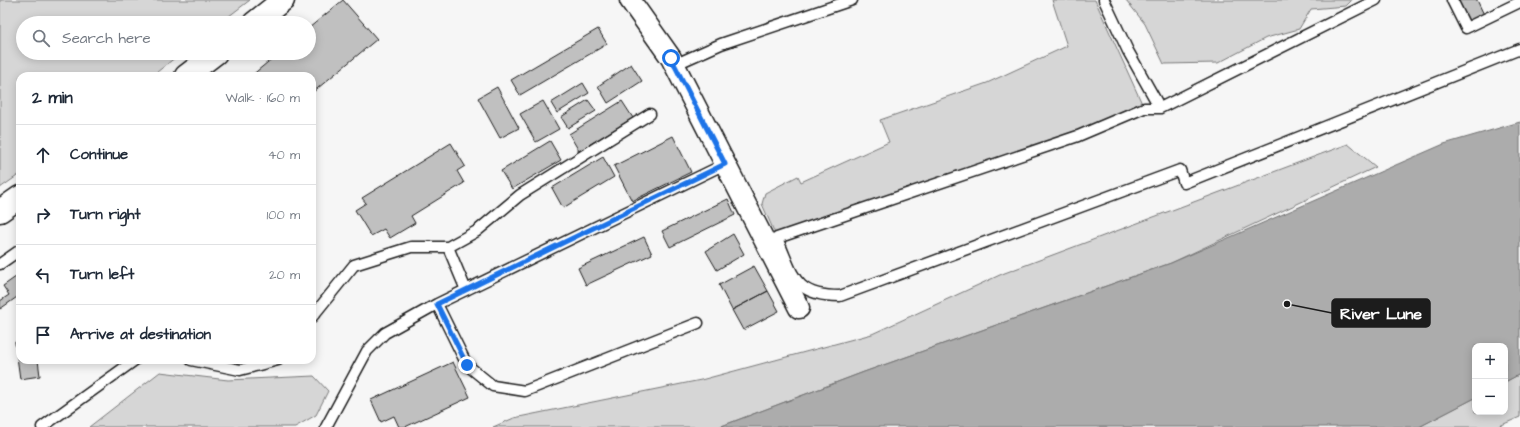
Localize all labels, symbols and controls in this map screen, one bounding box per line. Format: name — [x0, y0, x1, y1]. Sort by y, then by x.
search box — [16, 16, 316, 60]
icon: search — [30, 27, 52, 49]
text: Search here — [62, 28, 151, 49]
route start — [662, 49, 680, 67]
text: 2 min — [32, 86, 73, 110]
text: Walk · 160 m — [226, 89, 300, 107]
icon: ahead — [32, 144, 54, 166]
text: Continue — [70, 144, 128, 165]
text: 40 m — [268, 146, 300, 164]
icon: right — [32, 204, 54, 226]
text: Turn right — [70, 204, 141, 225]
text: 100 m — [267, 206, 300, 224]
icon: left — [32, 264, 54, 286]
text: Turn left — [70, 264, 134, 285]
text: 20 m — [269, 266, 300, 284]
callout: River Lune — [1332, 299, 1430, 327]
text: River Lune — [1340, 303, 1422, 325]
icon: arrive — [32, 324, 54, 346]
text: Arrive at destination — [70, 324, 211, 345]
map controls — [1472, 343, 1508, 415]
button: + — [1472, 343, 1508, 379]
route end — [458, 356, 476, 374]
button: − — [1472, 379, 1508, 415]

